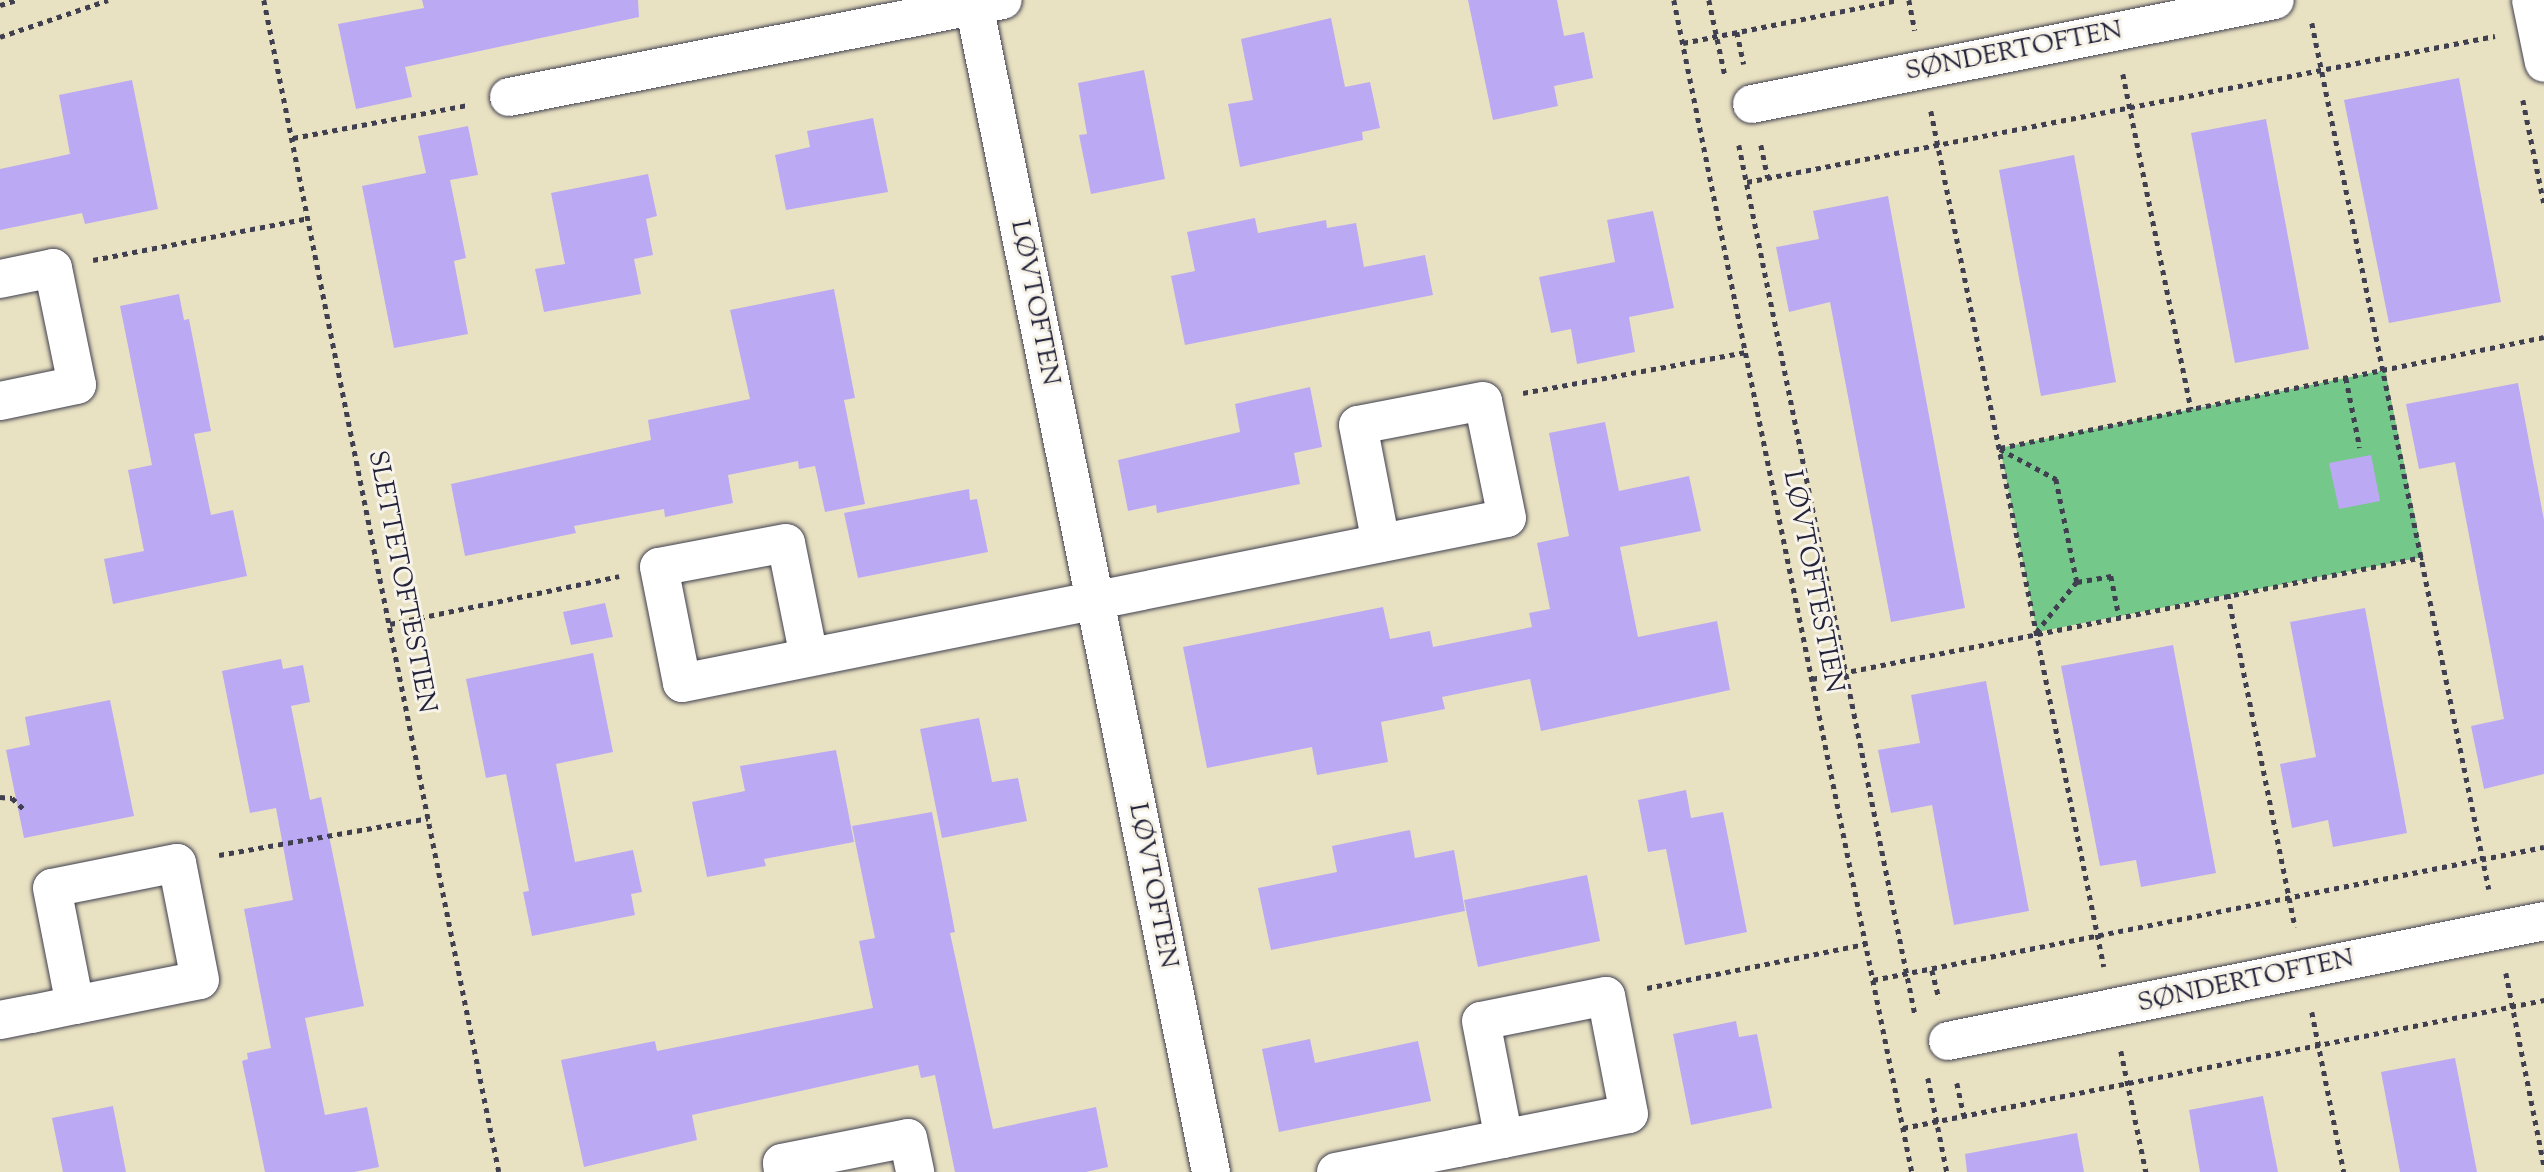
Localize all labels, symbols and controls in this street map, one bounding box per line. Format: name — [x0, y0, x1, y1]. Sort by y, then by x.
street label: SØNDERTOFTEN — [1903, 16, 2125, 88]
street label: LØVTOFTEN — [1003, 218, 1065, 388]
street label: SLETTETOFTESTIEN — [360, 448, 442, 716]
street label: LØVTOFTESTIEN — [1775, 468, 1849, 696]
street label: LØVTOFTEN — [1121, 801, 1183, 971]
street label: SØNDERTOFTEN — [2135, 944, 2357, 1020]

